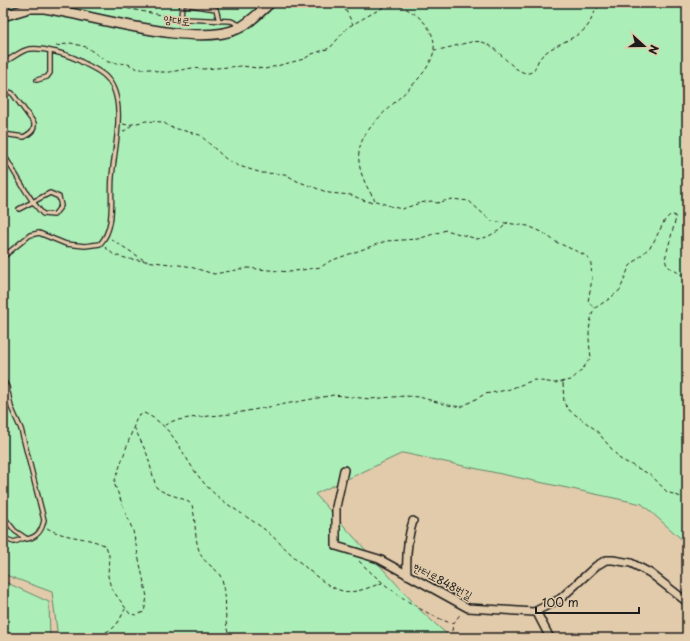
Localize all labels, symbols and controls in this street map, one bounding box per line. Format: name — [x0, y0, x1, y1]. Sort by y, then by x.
street label: 양대로 — [163, 10, 191, 30]
north arrow — [624, 26, 664, 66]
text: N — [644, 43, 663, 57]
street label: 한터로848번길 — [410, 558, 476, 604]
scale bar — [536, 589, 639, 615]
text: 100 m — [542, 593, 579, 611]

